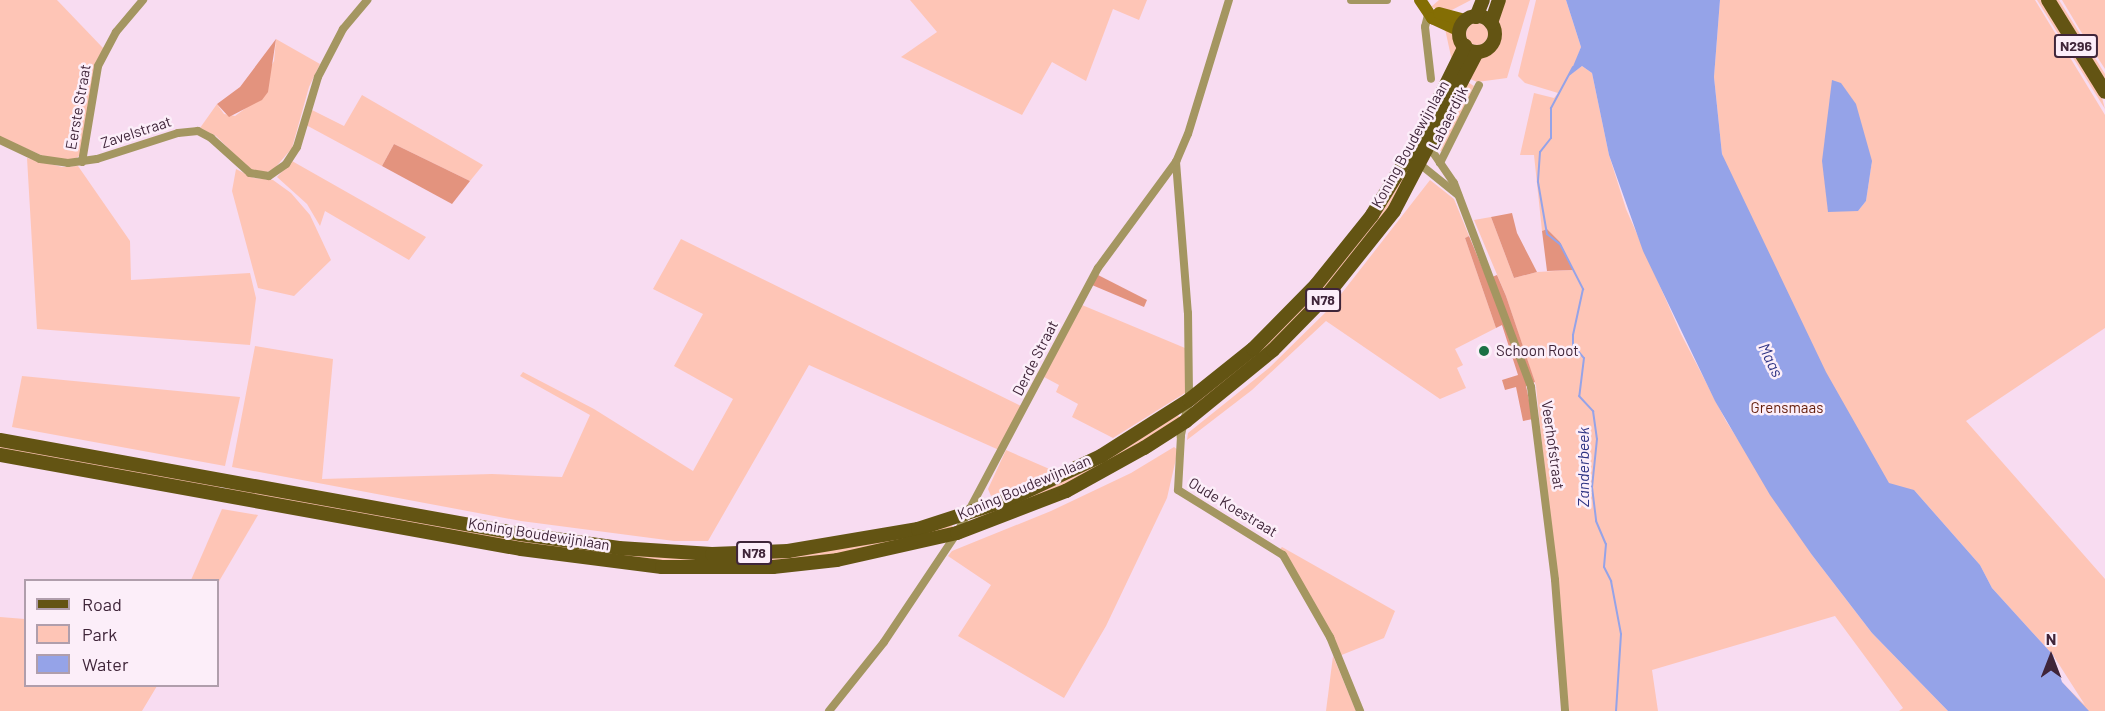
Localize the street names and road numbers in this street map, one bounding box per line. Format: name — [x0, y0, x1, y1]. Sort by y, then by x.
road number: N296 — [2054, 35, 2098, 57]
street label: Eerste Straat — [62, 63, 94, 151]
street label: Koning Boudewijnlaan — [1367, 77, 1453, 211]
street label: Labaerdijk — [1424, 83, 1472, 153]
street label: Zavelstraat — [99, 112, 173, 152]
road number: N78 — [1305, 289, 1341, 311]
street label: Derde Straat — [1008, 317, 1062, 399]
street label: Veerhofstraat — [1538, 399, 1568, 491]
street label: Koning Boudewijnlaan — [955, 451, 1093, 523]
street label: Oude Koestraat — [1185, 473, 1281, 541]
street label: Koning Boudewijnlaan — [467, 514, 611, 554]
road number: N78 — [736, 542, 772, 564]

